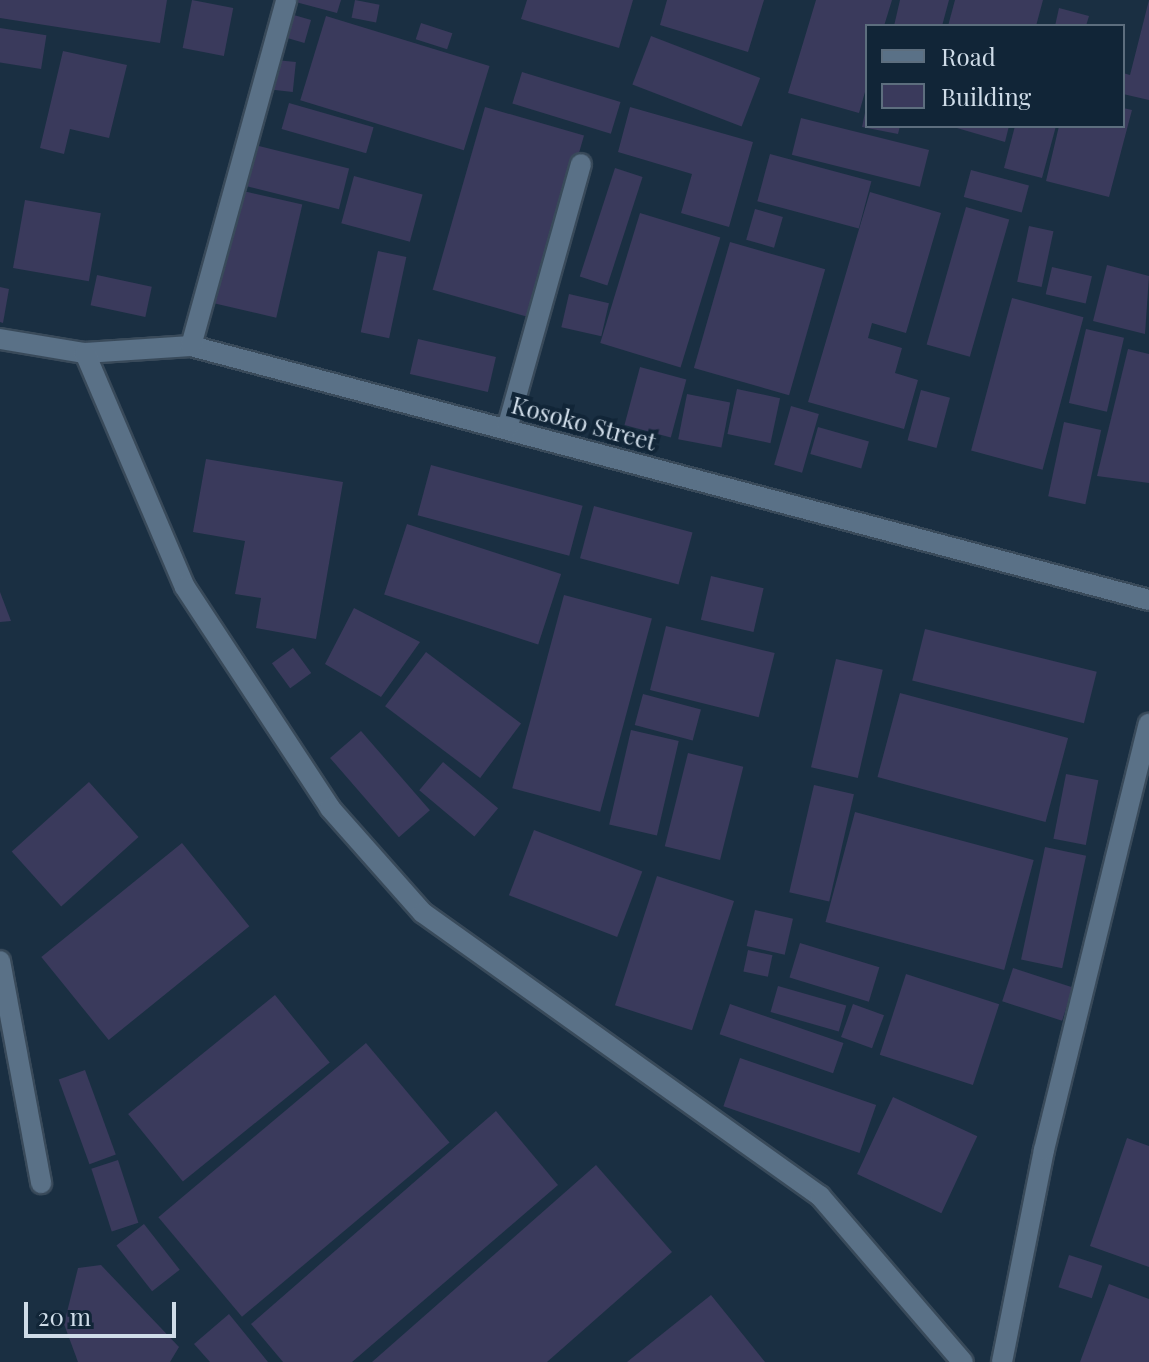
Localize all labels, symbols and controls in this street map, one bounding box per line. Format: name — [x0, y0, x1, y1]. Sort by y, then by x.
legend — [865, 24, 1125, 128]
text: Road — [941, 40, 996, 72]
text: Building — [941, 80, 1031, 112]
street label: Kosoko Street — [509, 390, 659, 456]
scale bar — [28, 1286, 180, 1336]
text: 20 m — [38, 1300, 91, 1332]

